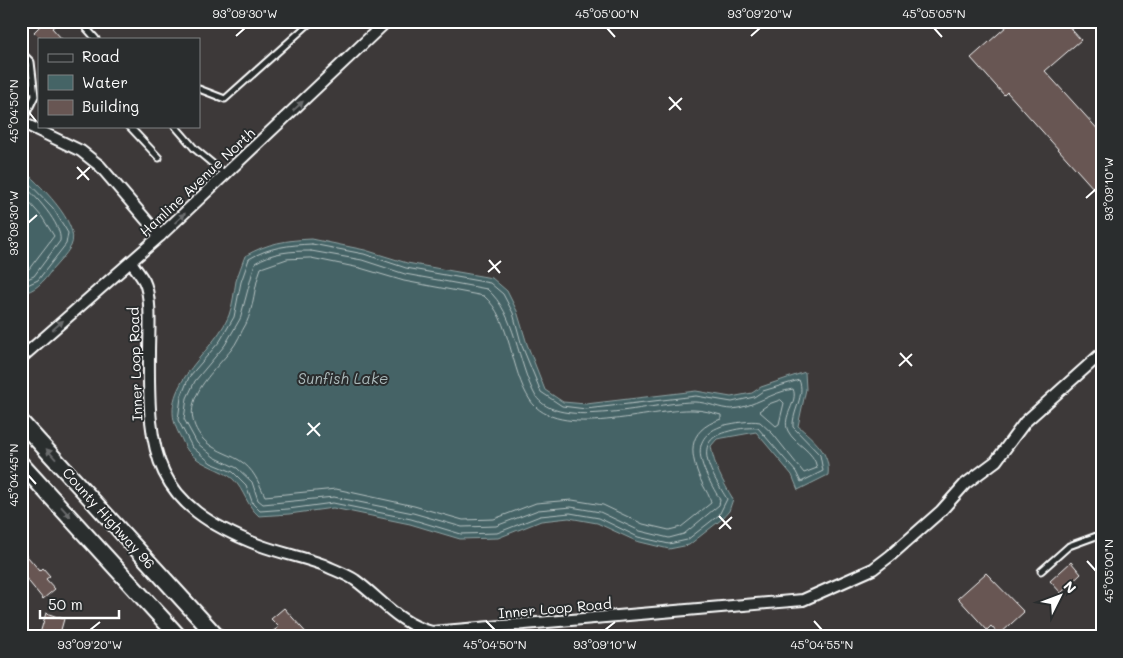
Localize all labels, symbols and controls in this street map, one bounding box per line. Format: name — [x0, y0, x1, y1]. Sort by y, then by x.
text: 93°09'30"W — [212, 5, 278, 21]
text: 45°05'00"N — [575, 5, 639, 21]
text: 93°09'20"W — [728, 5, 792, 21]
text: 45°05'05"N — [902, 5, 966, 21]
legend — [38, 38, 200, 128]
text: Road — [82, 46, 119, 66]
text: Water — [82, 72, 128, 92]
text: 45°04'50"N — [5, 79, 21, 143]
text: Building — [82, 96, 139, 116]
one-way arrow — [291, 100, 303, 112]
street label: Hamline Avenue North — [135, 123, 259, 241]
text: 93°09'10"W — [1100, 157, 1116, 221]
text: 93°09'30"W — [5, 190, 21, 256]
one-way arrow — [173, 212, 185, 224]
street label: Inner Loop Road — [124, 307, 146, 421]
one-way arrow — [51, 320, 64, 331]
water label: Sunfish Lake — [298, 368, 388, 388]
text: 45°04'45"N — [5, 444, 21, 506]
one-way arrow — [45, 449, 57, 461]
street label: County Highway 96 — [58, 463, 160, 573]
one-way arrow — [60, 506, 72, 518]
text: 45°05'00"N — [1100, 539, 1116, 603]
north arrow — [1036, 570, 1086, 620]
text: N — [1059, 577, 1081, 597]
scale bar — [40, 588, 119, 620]
text: 50 m — [48, 594, 83, 614]
street label: Inner Loop Road — [497, 594, 613, 622]
text: 93°09'20"W — [58, 636, 122, 652]
text: 45°04'50"N — [463, 636, 527, 652]
text: 93°09'10"W — [573, 636, 637, 652]
text: 45°04'55"N — [791, 636, 853, 652]

